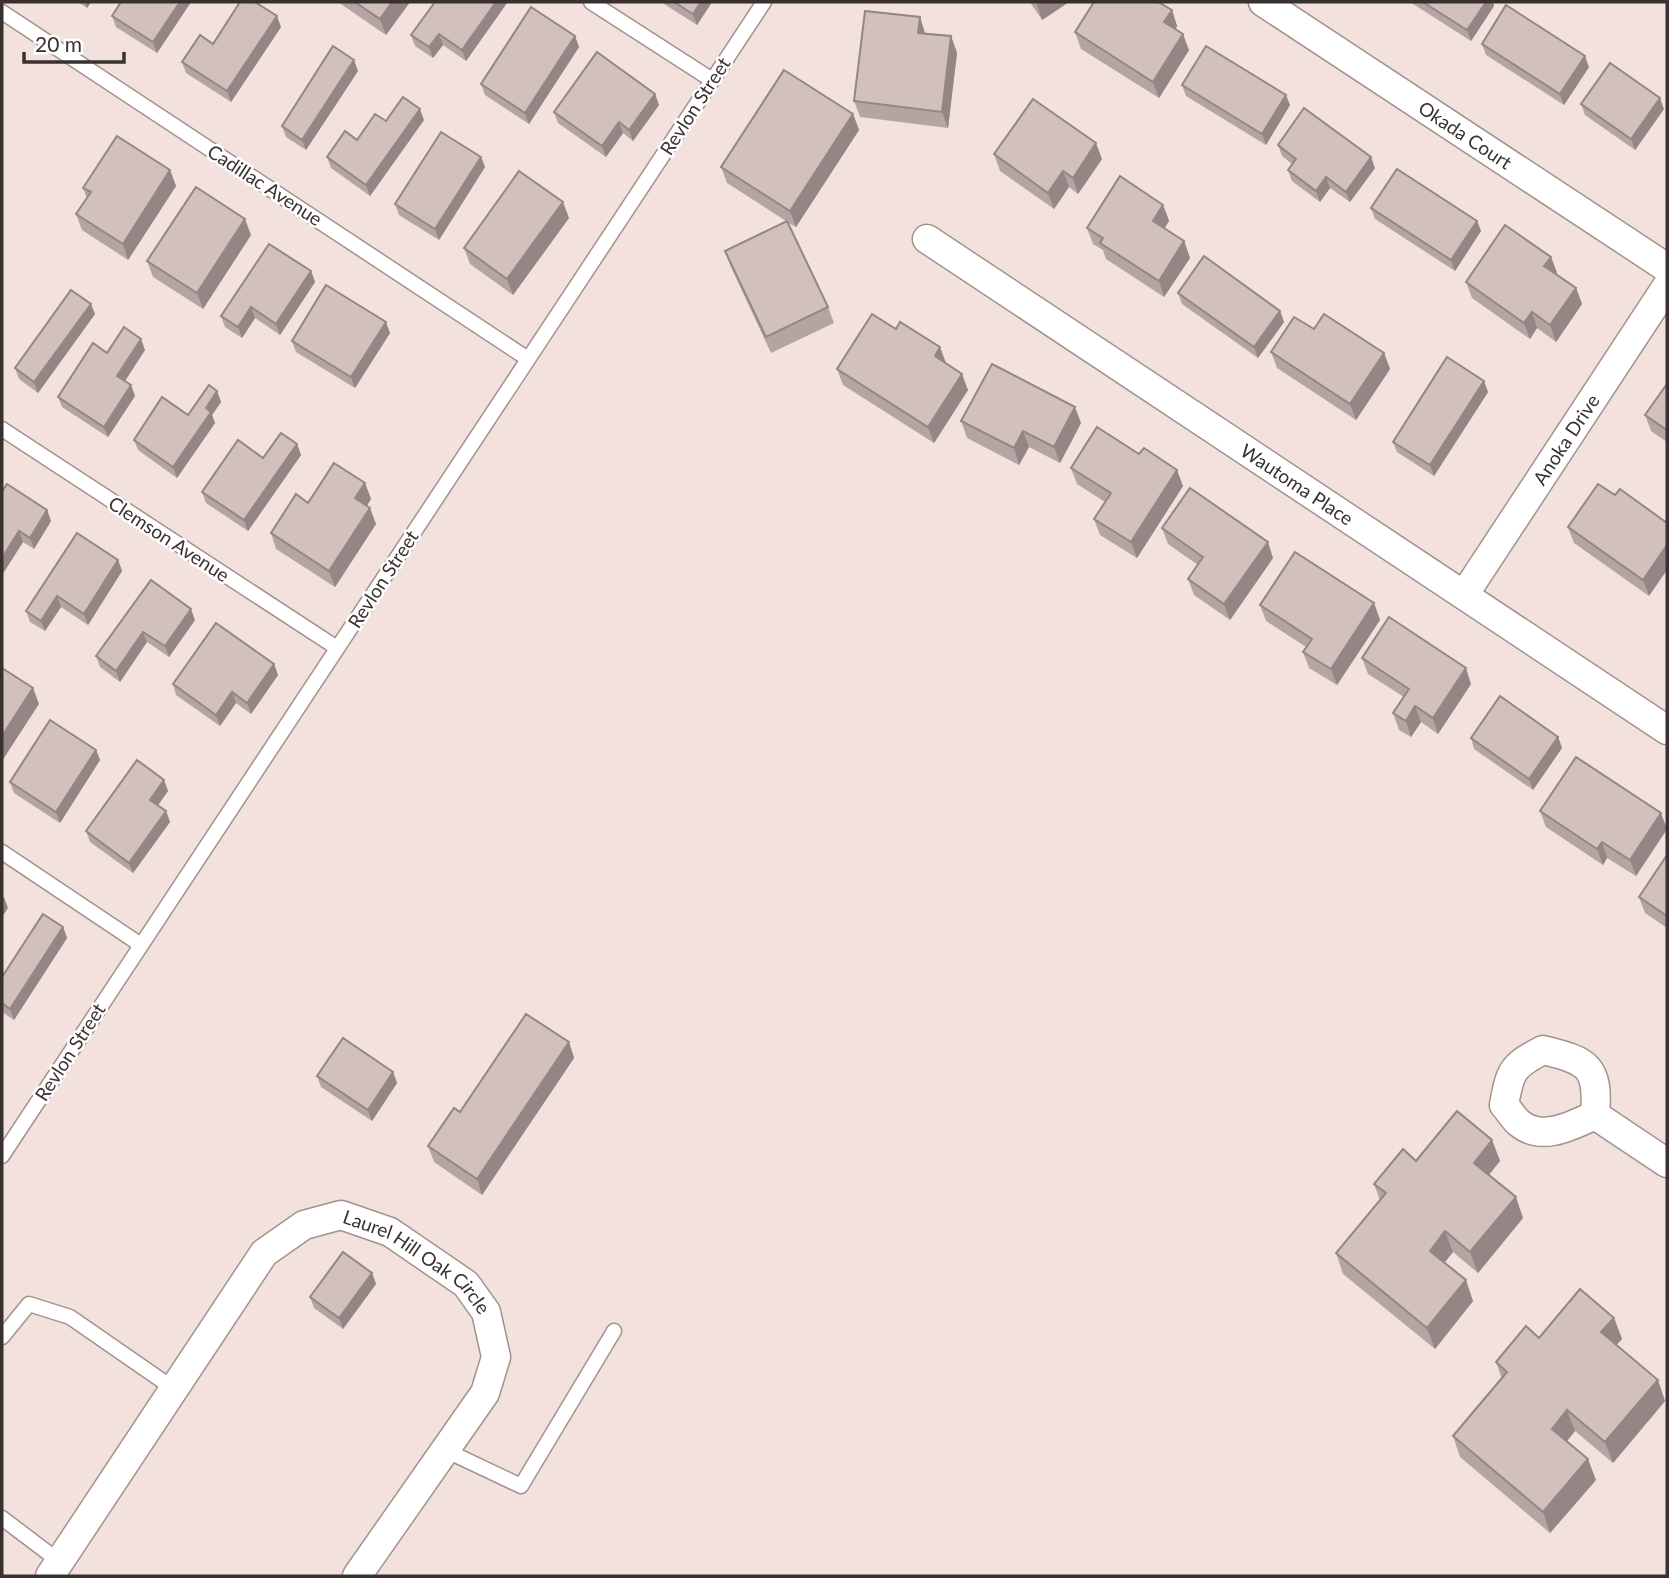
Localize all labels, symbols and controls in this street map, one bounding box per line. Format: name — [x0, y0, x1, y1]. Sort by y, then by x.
scale bar — [24, 21, 124, 65]
text: 20 m — [35, 31, 82, 56]
street label: Revlon Street — [655, 52, 735, 159]
street label: Okada Court — [1415, 96, 1516, 174]
street label: Cadillac Avenue — [204, 139, 327, 230]
street label: Anoka Drive — [1528, 390, 1604, 489]
street label: Wautoma Place — [1237, 438, 1358, 530]
street label: Clemson Avenue — [104, 491, 234, 586]
street label: Revlon Street — [343, 525, 423, 632]
street label: Revlon Street — [30, 998, 110, 1105]
street label: Laurel Hill Oak Circle — [340, 1205, 495, 1318]

